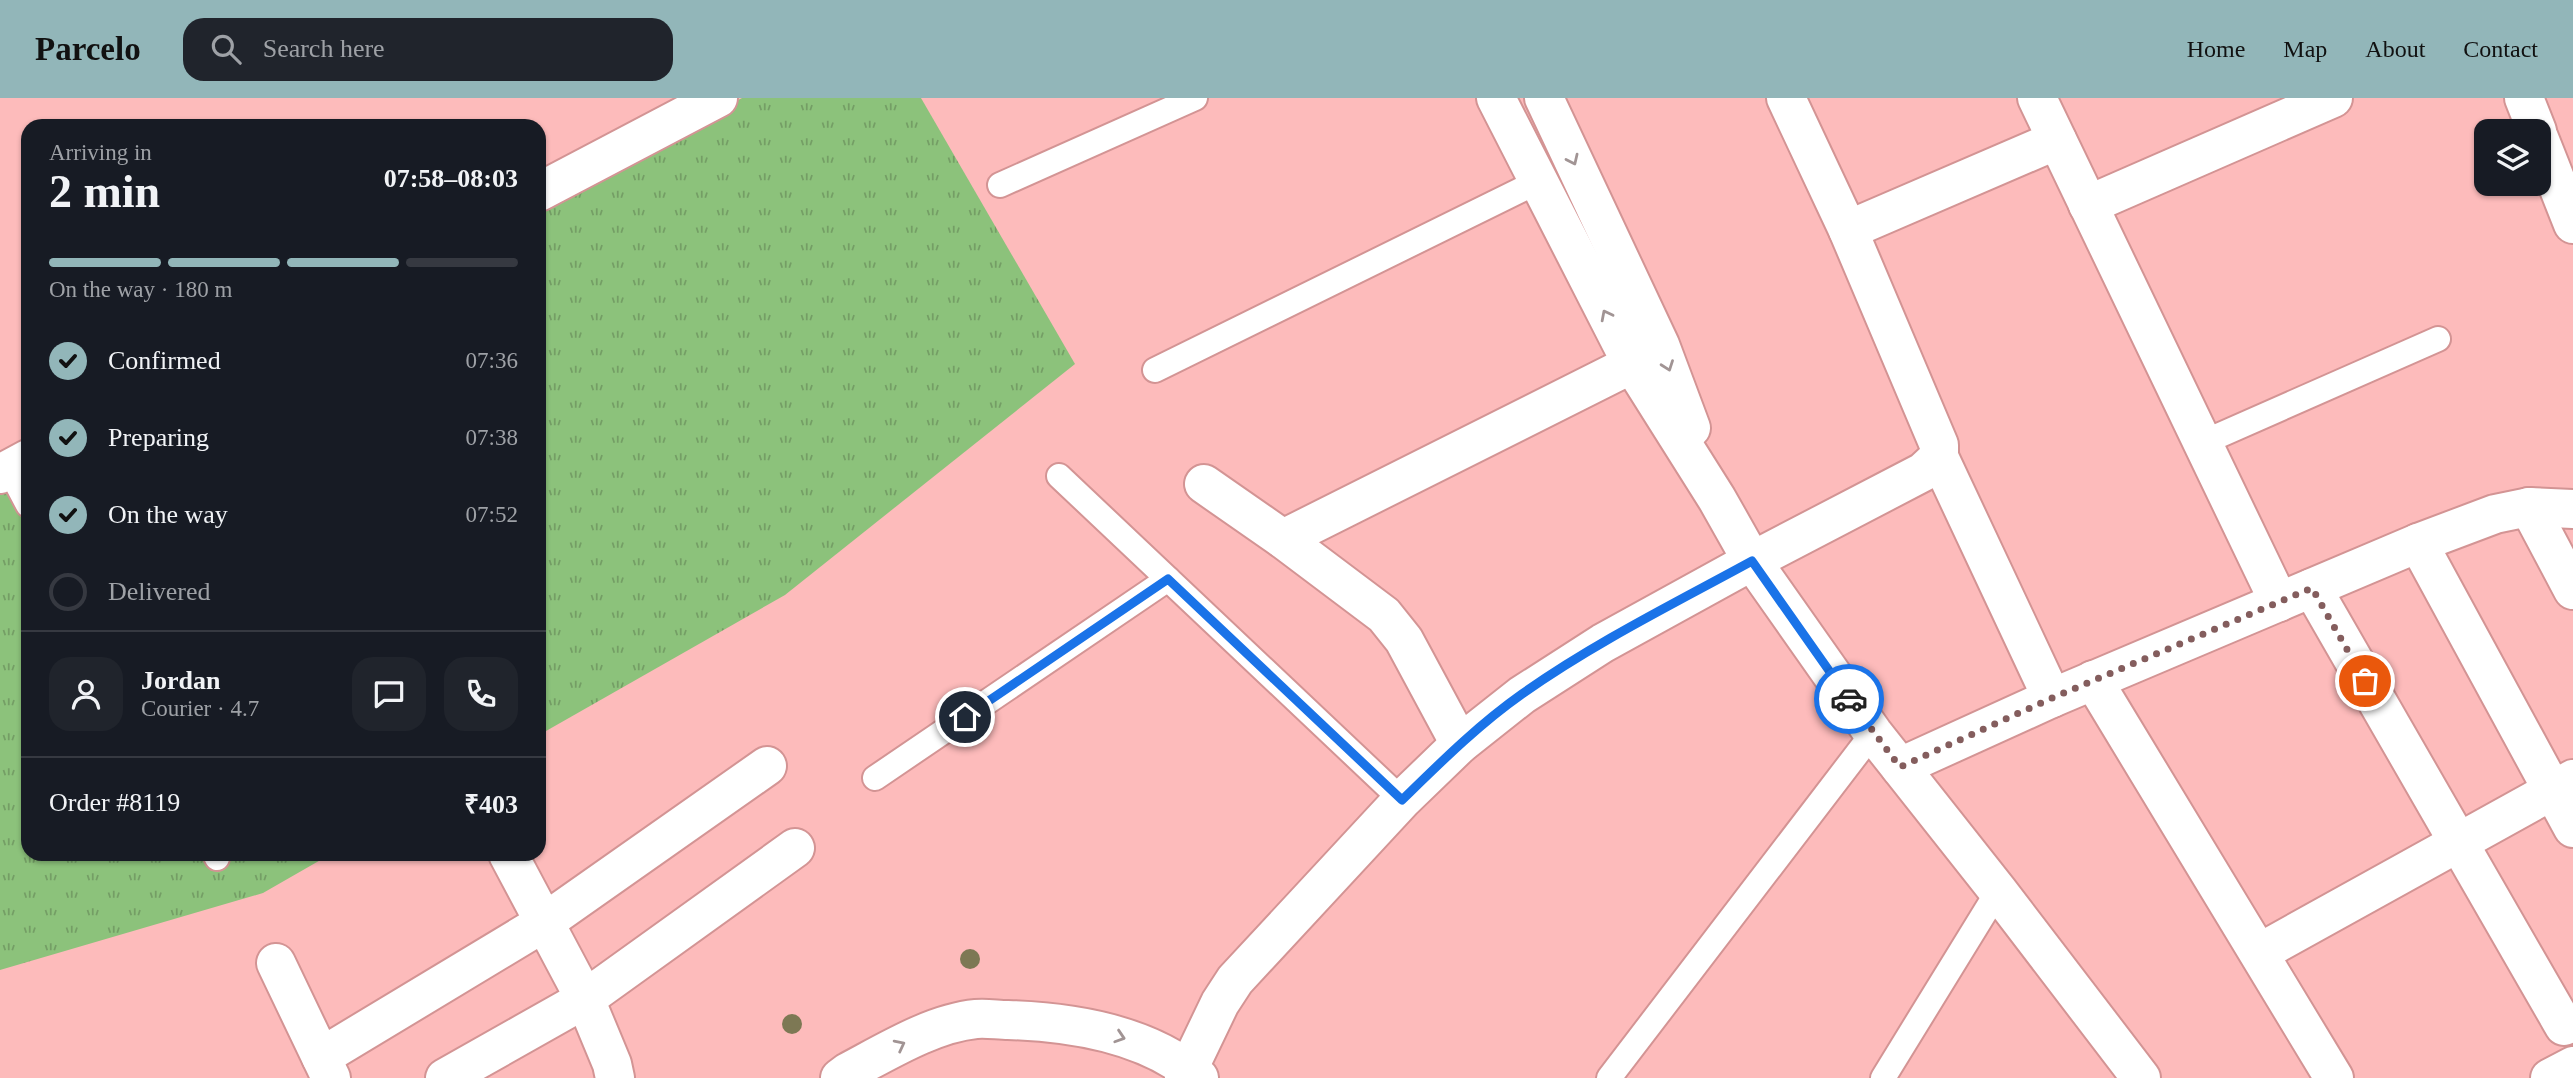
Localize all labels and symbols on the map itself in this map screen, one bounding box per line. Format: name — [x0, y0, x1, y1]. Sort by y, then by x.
one-way arrow — [1565, 153, 1579, 165]
one-way arrow — [1601, 310, 1615, 322]
one-way arrow — [1660, 360, 1674, 372]
pin — [2335, 651, 2395, 711]
courier — [1814, 664, 1884, 734]
pin — [935, 687, 995, 747]
one-way arrow — [1114, 1029, 1126, 1044]
one-way arrow — [893, 1040, 905, 1054]

